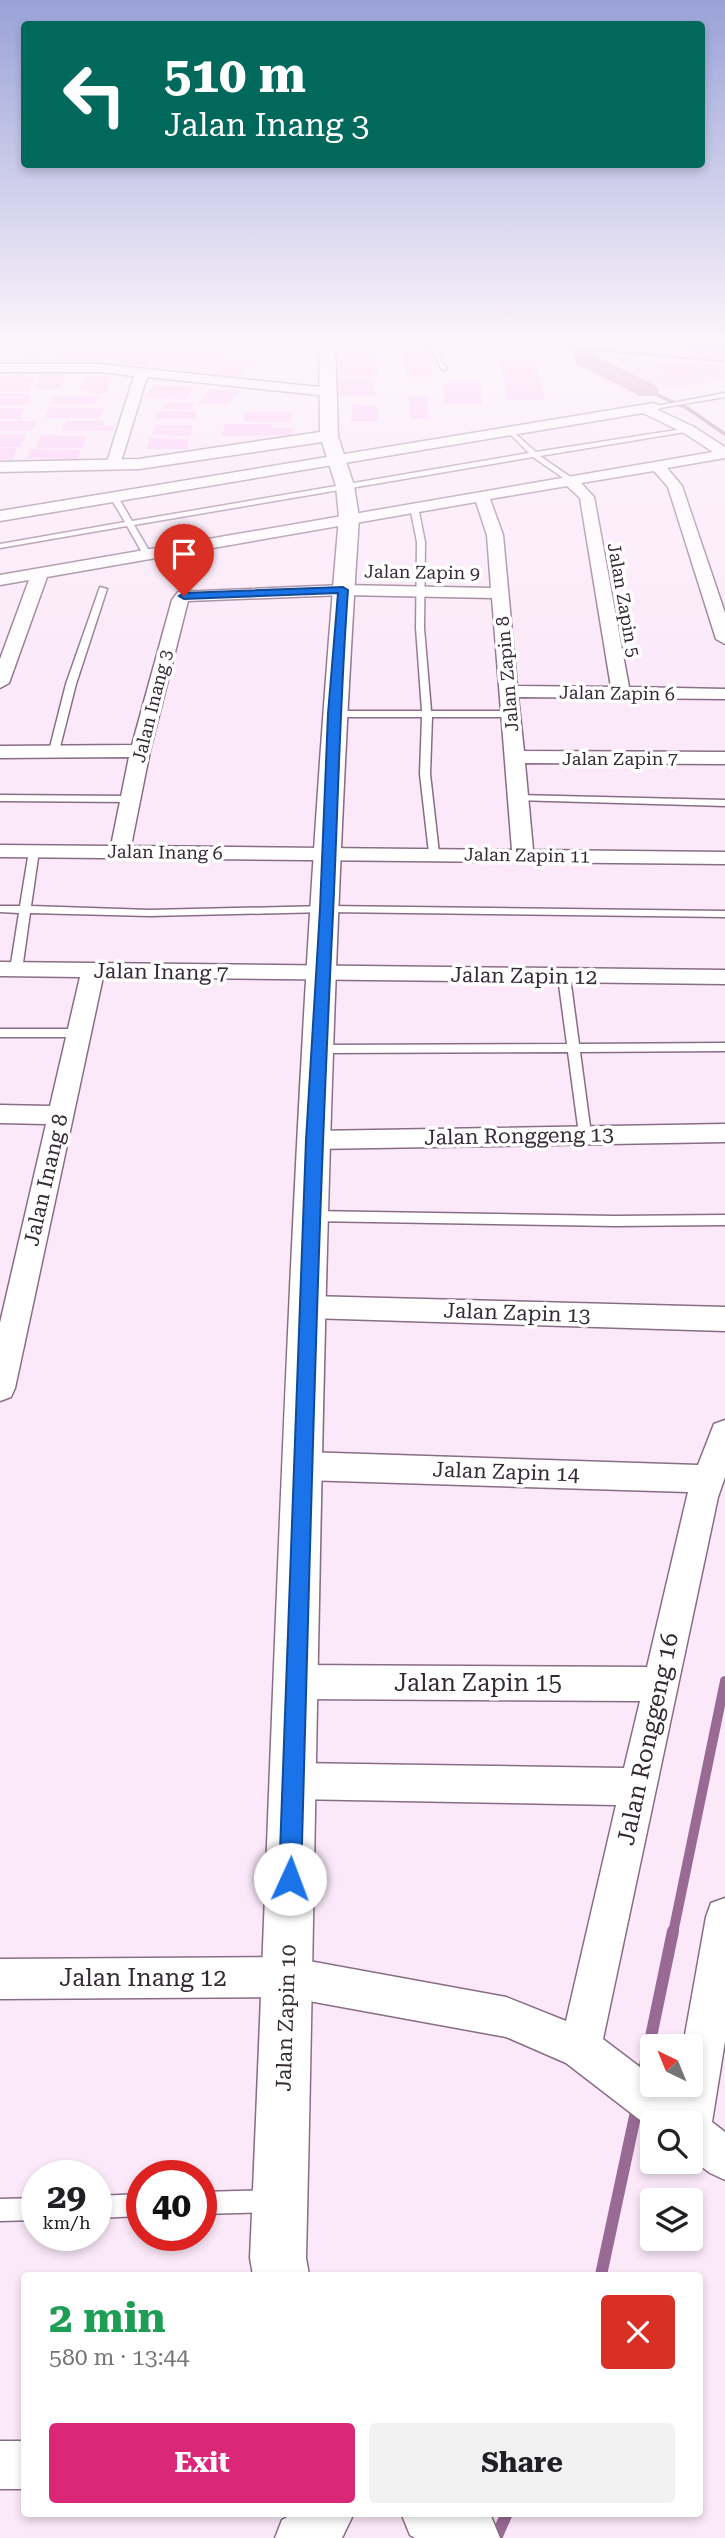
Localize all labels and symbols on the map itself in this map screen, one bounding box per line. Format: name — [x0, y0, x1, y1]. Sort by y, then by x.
pin — [154, 524, 214, 596]
street label: Jalan Zapin 5 — [604, 541, 644, 659]
street label: Jalan Zapin 9 — [364, 560, 480, 584]
street label: Jalan Zapin 8 — [491, 615, 523, 733]
street label: Jalan Inang 3 — [128, 647, 176, 765]
street label: Jalan Zapin 6 — [559, 681, 675, 705]
street label: Jalan Zapin 7 — [562, 748, 678, 769]
street label: Jalan Inang 6 — [107, 840, 223, 864]
street label: Jalan Zapin 11 — [464, 843, 590, 867]
street label: Jalan Inang 7 — [93, 959, 229, 985]
street label: Jalan Zapin 12 — [450, 963, 598, 989]
street label: Jalan Inang 8 — [19, 1112, 73, 1248]
street label: Jalan Ronggeng 13 — [424, 1122, 614, 1150]
street label: Jalan Zapin 13 — [443, 1298, 591, 1328]
street label: Jalan Zapin 14 — [432, 1457, 580, 1487]
street label: Jalan Ronggeng 16 — [612, 1630, 684, 1848]
street label: Jalan Zapin 15 — [394, 1669, 562, 1697]
position arrow — [253, 1842, 327, 1916]
street label: Jalan Zapin 10 — [271, 1944, 301, 2092]
street label: Jalan Inang 12 — [59, 1964, 227, 1992]
north arrow — [640, 2034, 704, 2096]
speed limit sign: 40 — [126, 2160, 217, 2251]

